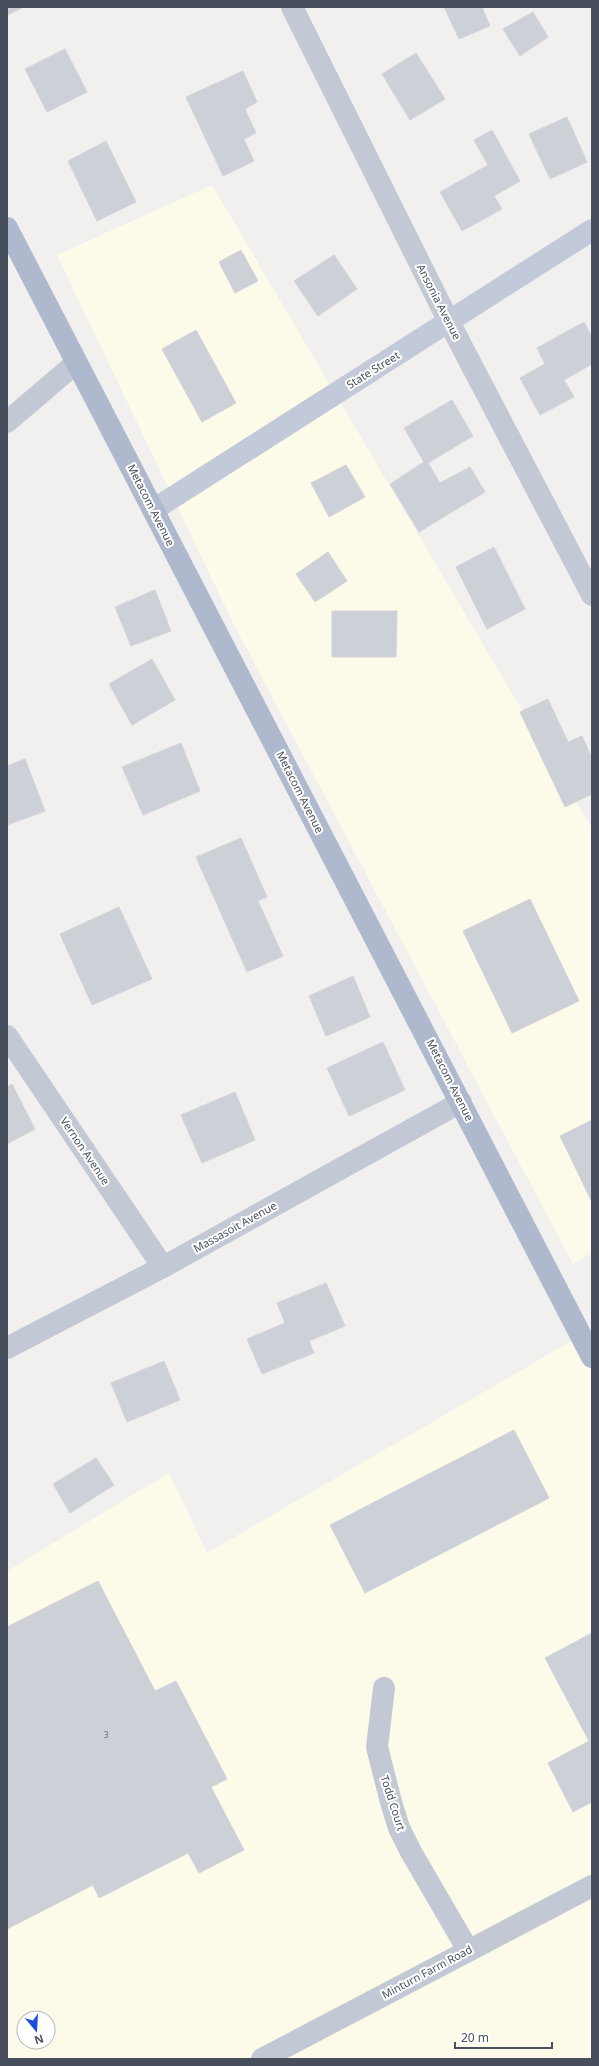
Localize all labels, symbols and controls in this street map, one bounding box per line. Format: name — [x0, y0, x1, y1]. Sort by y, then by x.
street label: Ansonia Avenue — [414, 261, 465, 342]
street label: State Street — [343, 347, 402, 392]
street label: Metacom Avenue — [124, 461, 179, 548]
street label: Metacom Avenue — [273, 748, 328, 835]
street label: Metacom Avenue — [423, 1036, 478, 1123]
street label: Vernon Avenue — [57, 1114, 114, 1188]
street label: Massasoit Avenue — [190, 1197, 279, 1256]
house number: 3 — [103, 1728, 109, 1741]
street label: Todd Court — [377, 1773, 409, 1832]
street label: Minturn Farm Road — [379, 1941, 475, 2002]
north arrow — [16, 2010, 56, 2050]
scale bar — [455, 2024, 552, 2050]
text: 20 m — [461, 2029, 489, 2046]
text: N — [33, 2031, 46, 2049]

